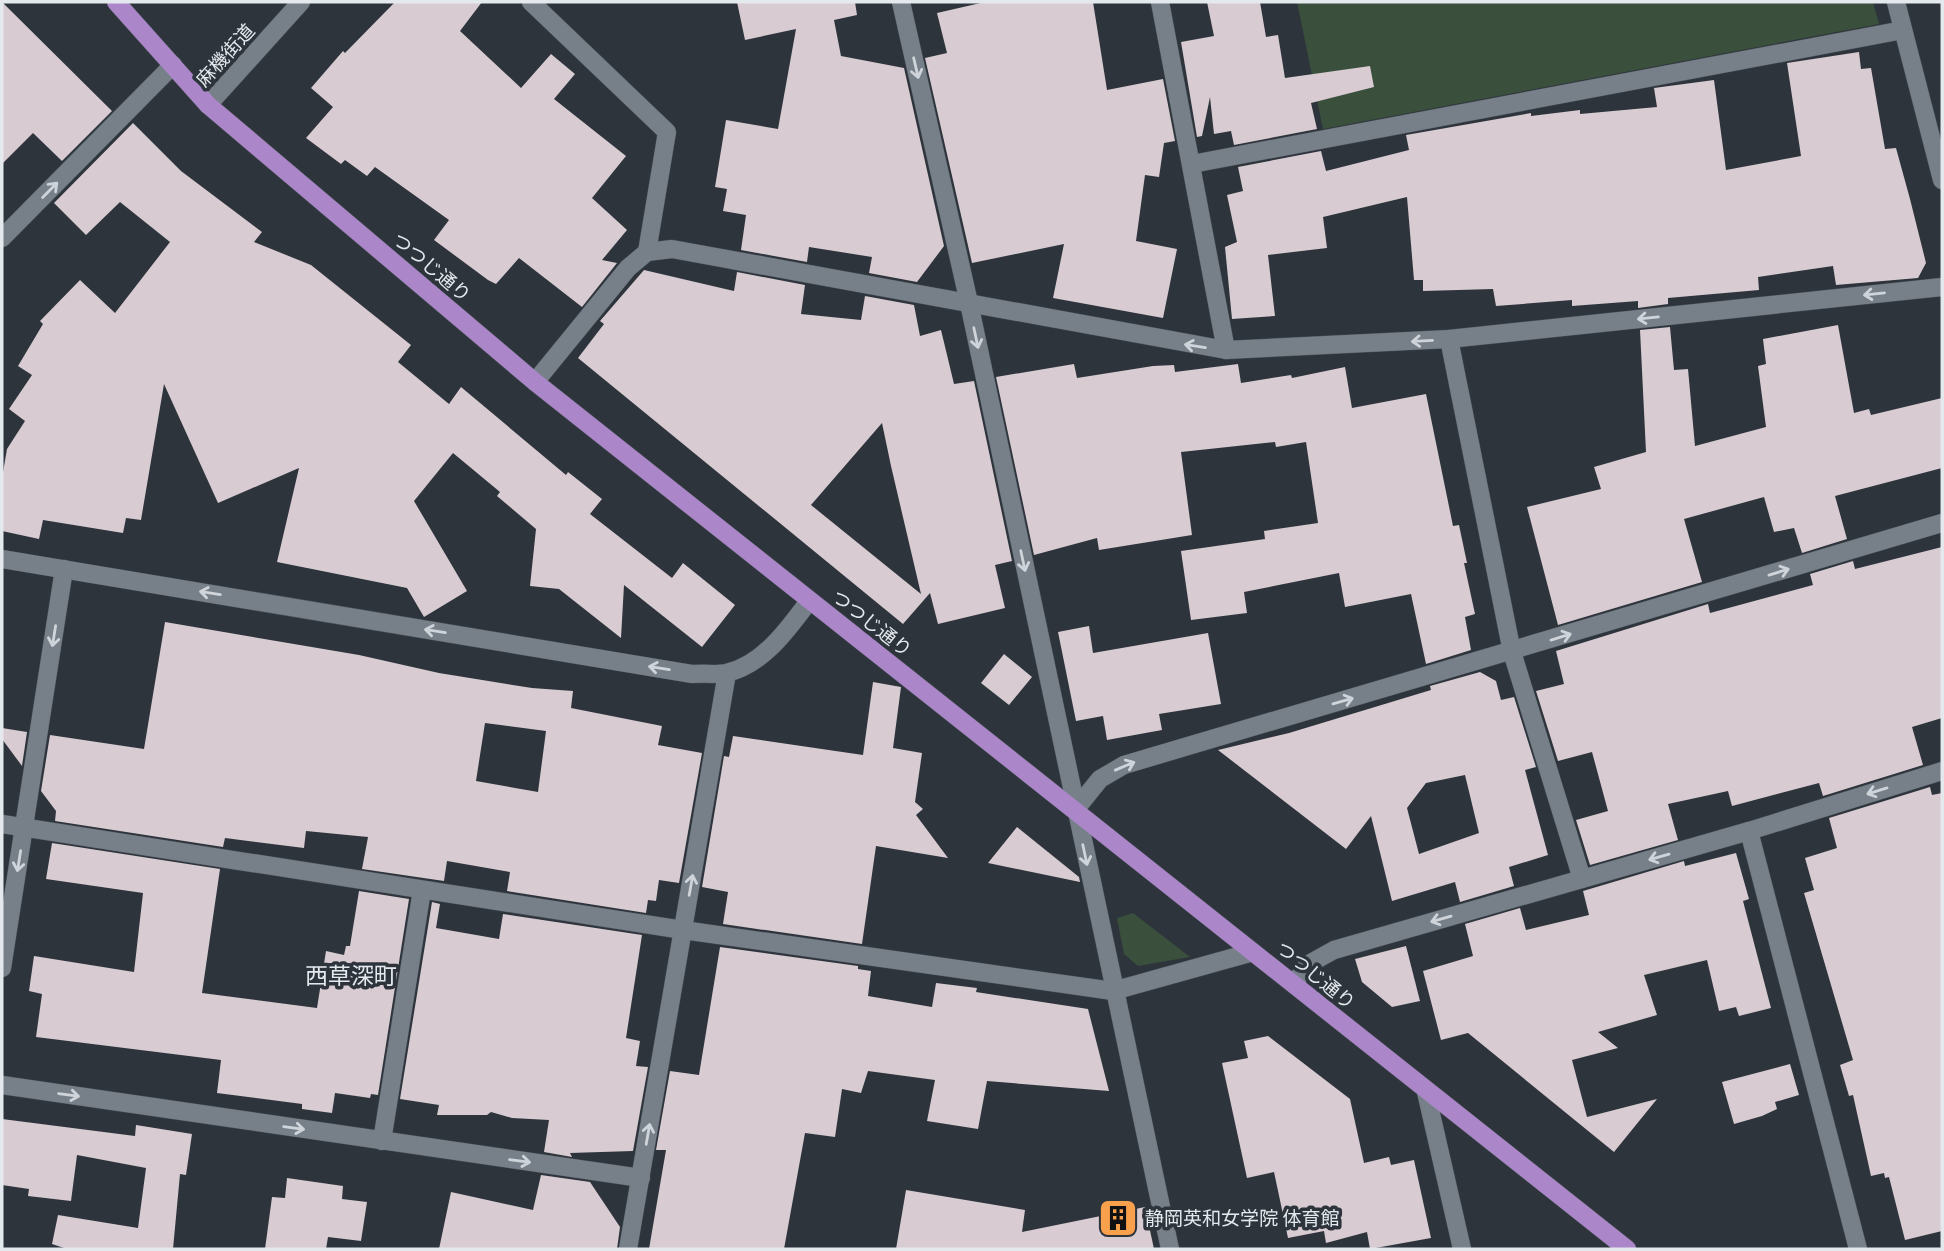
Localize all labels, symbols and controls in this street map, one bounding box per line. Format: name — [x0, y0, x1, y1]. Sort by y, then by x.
street label: 麻機街道 — [191, 19, 259, 91]
one-way arrow — [910, 56, 924, 79]
one-way arrow — [41, 182, 58, 199]
street label: つつじ通り — [388, 227, 476, 307]
one-way arrow — [1864, 288, 1886, 301]
one-way arrow — [1637, 312, 1660, 325]
one-way arrow — [970, 326, 984, 349]
one-way arrow — [1411, 334, 1434, 347]
one-way arrow — [1184, 339, 1207, 352]
one-way arrow — [1017, 549, 1030, 572]
one-way arrow — [1768, 564, 1790, 577]
street label: つつじ通り — [827, 584, 917, 662]
one-way arrow — [199, 586, 222, 599]
one-way arrow — [424, 624, 447, 637]
one-way arrow — [47, 625, 60, 647]
one-way arrow — [1550, 630, 1572, 643]
one-way arrow — [648, 661, 671, 674]
one-way arrow — [1332, 694, 1354, 707]
one-way arrow — [1114, 759, 1135, 772]
one-way arrow — [1866, 786, 1888, 799]
one-way arrow — [1078, 843, 1092, 866]
one-way arrow — [12, 849, 25, 872]
one-way arrow — [1649, 851, 1671, 864]
one-way arrow — [685, 874, 698, 897]
one-way arrow — [1430, 914, 1452, 927]
street label: つつじ通り — [1272, 936, 1360, 1014]
district label: 西草深町 — [305, 960, 397, 990]
one-way arrow — [57, 1089, 80, 1102]
one-way arrow — [283, 1122, 305, 1135]
one-way arrow — [642, 1123, 655, 1146]
one-way arrow — [508, 1154, 530, 1167]
building icon: 静岡英和女学院 体育館 — [1097, 1197, 1139, 1239]
place label: 静岡英和女学院 体育館 — [1145, 1206, 1340, 1230]

